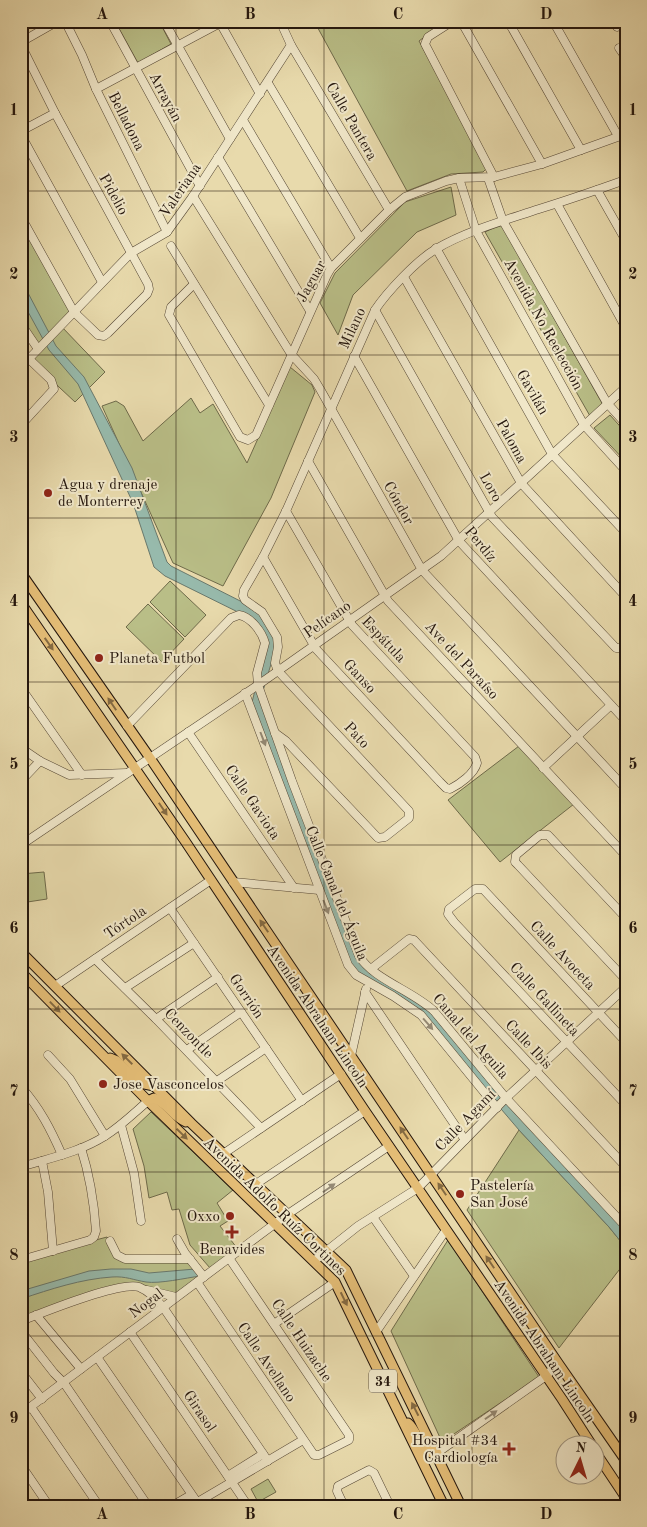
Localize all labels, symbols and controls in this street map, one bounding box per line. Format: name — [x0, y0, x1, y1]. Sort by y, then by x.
text: A — [96, 7, 108, 23]
text: B — [244, 7, 256, 23]
text: C — [393, 7, 403, 23]
text: D — [540, 7, 552, 23]
street label: Arrayán — [145, 70, 184, 125]
street label: Calle Pantera — [322, 80, 379, 164]
street label: Belladona — [105, 90, 147, 154]
text: 1 — [9, 103, 19, 119]
text: 1 — [628, 103, 638, 119]
street label: Valeriana — [158, 161, 205, 221]
street label: Pidelio — [95, 172, 130, 218]
street label: Avenida No Reelección — [500, 257, 585, 393]
street label: Jaguar — [295, 258, 330, 305]
text: 2 — [9, 267, 19, 283]
text: 2 — [628, 267, 638, 283]
street label: Milano — [337, 306, 369, 352]
street label: Gavilán — [513, 368, 551, 418]
street label: Paloma — [493, 417, 529, 467]
text: 3 — [9, 430, 19, 446]
text: 3 — [628, 430, 638, 446]
street label: Loro — [475, 471, 504, 505]
place label: Agua y drenaje de Monterrey — [58, 478, 158, 510]
street label: Cóndor — [380, 480, 416, 528]
marker: Agua y drenaje de Monterrey — [42, 487, 54, 499]
street label: Perdíz — [461, 524, 499, 565]
text: 4 — [9, 594, 19, 610]
text: 4 — [628, 594, 638, 610]
street label: Pelícano — [301, 599, 354, 642]
street label: Espátula — [358, 614, 408, 666]
street label: Ave del Paraíso — [421, 619, 501, 703]
one-way arrow — [44, 637, 54, 650]
marker: Planeta Futbol — [93, 652, 105, 664]
place label: Planeta Futbol — [109, 652, 205, 667]
street label: Ganso — [340, 657, 378, 697]
one-way arrow — [107, 697, 116, 711]
street label: Pato — [340, 720, 371, 752]
one-way arrow — [259, 732, 267, 746]
text: 5 — [9, 757, 19, 773]
text: 5 — [628, 757, 638, 773]
street label: Calle Gaviota — [221, 763, 282, 843]
one-way arrow — [158, 802, 168, 815]
street label: Calle Canal del Águila — [302, 823, 373, 964]
one-way arrow — [323, 900, 330, 915]
street label: Tórtola — [102, 903, 150, 943]
street label: Calle Avoceta — [526, 919, 598, 994]
one-way arrow — [259, 920, 269, 933]
text: 6 — [9, 921, 19, 937]
text: 6 — [628, 921, 638, 937]
street label: Avenida Abraham Lincoln — [263, 943, 370, 1091]
street label: Calle Gallineta — [506, 960, 582, 1040]
street label: Gorrión — [226, 972, 266, 1022]
street label: Canal del Aguila — [429, 992, 511, 1083]
one-way arrow — [49, 1000, 61, 1012]
street label: Cenzontle — [161, 1006, 215, 1062]
one-way arrow — [423, 1017, 434, 1030]
street label: Calle Ibis — [502, 1018, 554, 1072]
one-way arrow — [122, 1053, 134, 1065]
marker: Jose Vasconcelos — [97, 1078, 109, 1090]
place label: Jose Vasconcelos — [113, 1078, 224, 1093]
text: 7 — [9, 1084, 19, 1100]
text: 7 — [628, 1084, 638, 1100]
street label: Calle Agamí — [433, 1087, 500, 1155]
one-way arrow — [399, 1127, 409, 1140]
one-way arrow — [176, 1128, 188, 1140]
street label: Avenida Adolfo Ruíz Cortines — [200, 1135, 348, 1279]
place label: Pastelería San José — [470, 1179, 535, 1211]
one-way arrow — [437, 1182, 447, 1196]
one-way arrow — [322, 1183, 336, 1193]
marker: Pastelería San José — [454, 1188, 466, 1200]
place label: Oxxo — [187, 1210, 220, 1225]
marker: Oxxo — [224, 1210, 236, 1222]
marker: Benavides — [226, 1226, 238, 1238]
place label: Benavides — [199, 1243, 265, 1258]
text: 8 — [9, 1248, 19, 1264]
text: 8 — [628, 1248, 638, 1264]
one-way arrow — [485, 1255, 495, 1269]
street label: Avenida Abraham Lincoln — [490, 1278, 597, 1426]
street label: Nogal — [127, 1287, 167, 1322]
one-way arrow — [340, 1292, 348, 1306]
street label: Calle Huizache — [268, 1297, 334, 1385]
street label: Calle Avellano — [234, 1320, 298, 1405]
road number: 34 — [369, 1370, 397, 1392]
street label: Girasol — [180, 1388, 218, 1435]
one-way arrow — [411, 1402, 419, 1417]
one-way arrow — [484, 1410, 498, 1420]
text: 9 — [9, 1411, 19, 1427]
text: 9 — [628, 1411, 638, 1427]
place label: Hospital #34 Cardiología — [412, 1434, 499, 1466]
north arrow — [554, 1434, 604, 1484]
text: N — [575, 1441, 587, 1456]
marker: Hospital #34 Cardiología — [502, 1442, 516, 1456]
text: A — [96, 1507, 108, 1523]
text: B — [244, 1507, 256, 1523]
text: C — [393, 1507, 403, 1523]
text: D — [540, 1507, 552, 1523]

